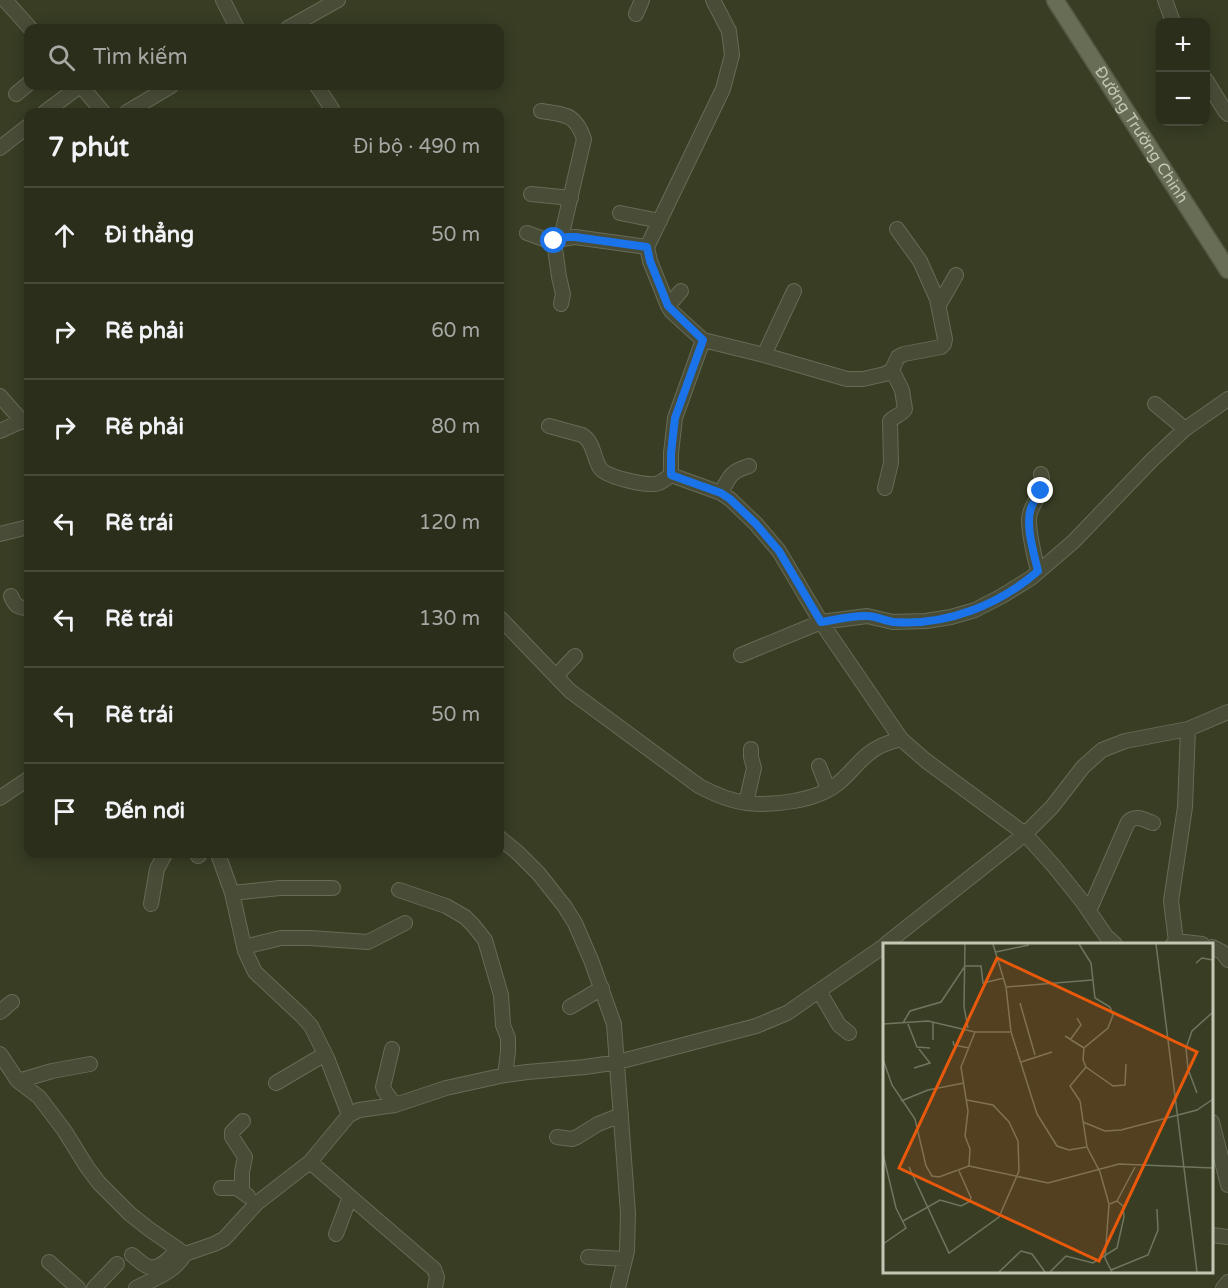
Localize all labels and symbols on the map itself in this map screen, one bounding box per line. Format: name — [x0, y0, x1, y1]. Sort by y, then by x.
street label: Đường Trường Chinh — [1090, 63, 1193, 207]
route start — [540, 227, 566, 253]
route end — [1027, 477, 1053, 503]
inset map — [883, 943, 1213, 1273]

